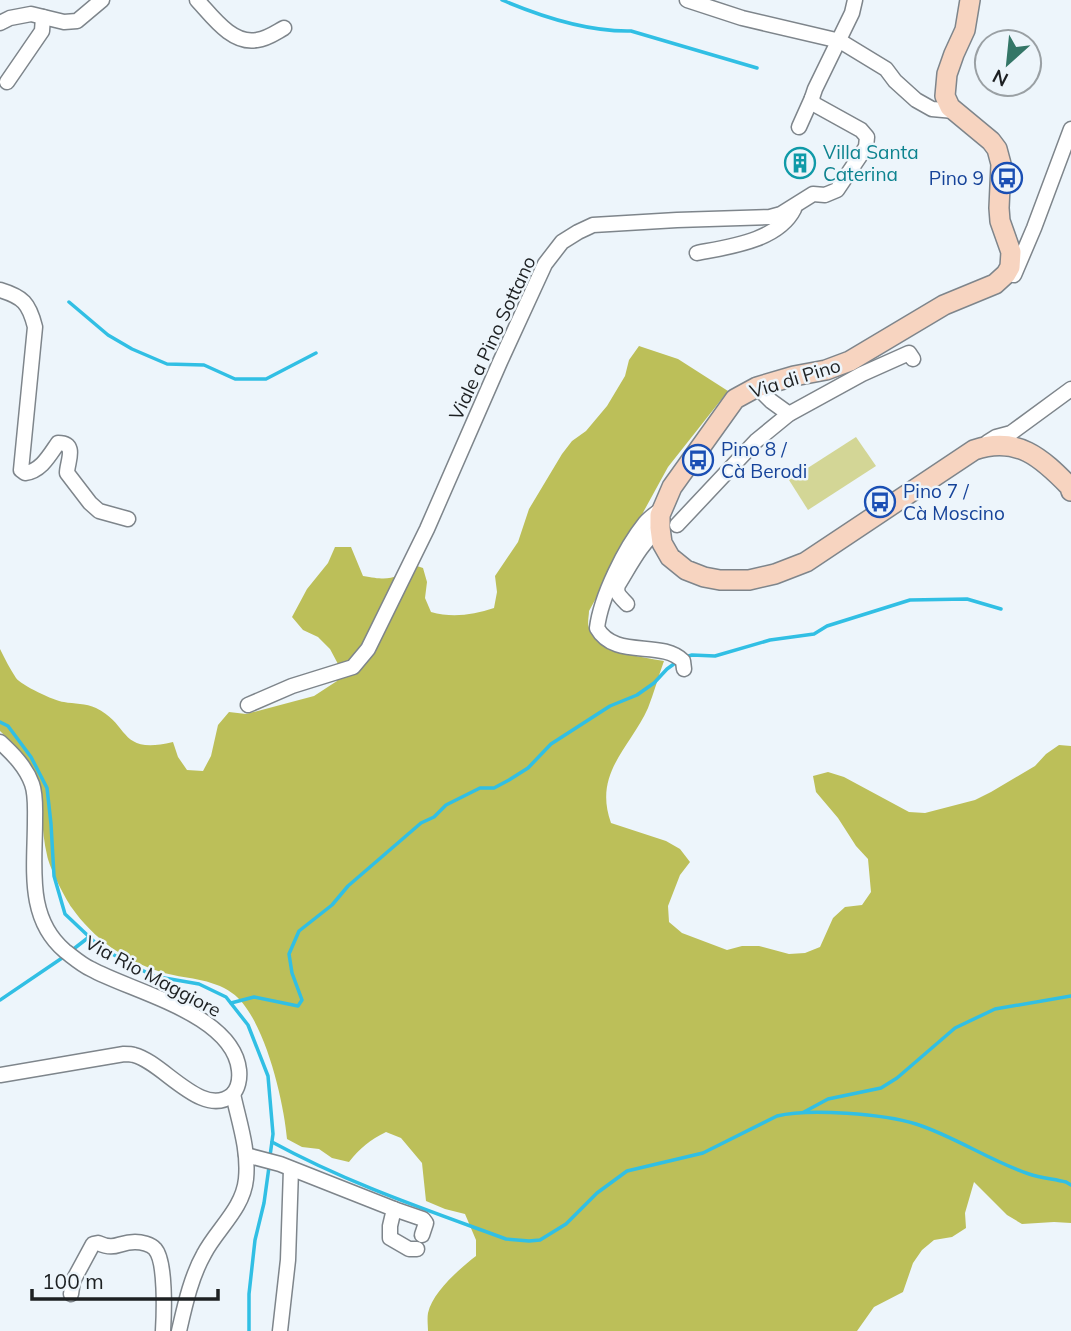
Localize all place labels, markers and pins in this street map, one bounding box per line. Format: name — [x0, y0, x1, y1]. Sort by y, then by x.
place label: Villa Santa Caterina — [823, 140, 919, 186]
building icon: Villa Santa Caterina — [783, 146, 817, 180]
bus stop icon: Pino 9 — [990, 161, 1024, 195]
place label: Pino 9 — [929, 166, 984, 190]
place label: Pino 8 / Cà Berodi — [721, 437, 807, 483]
bus stop icon: Pino 8 / Cà Berodi — [681, 443, 715, 477]
place label: Pino 7 / Cà Moscino — [903, 479, 1005, 525]
bus stop icon: Pino 7 / Cà Moscino — [863, 485, 897, 519]

